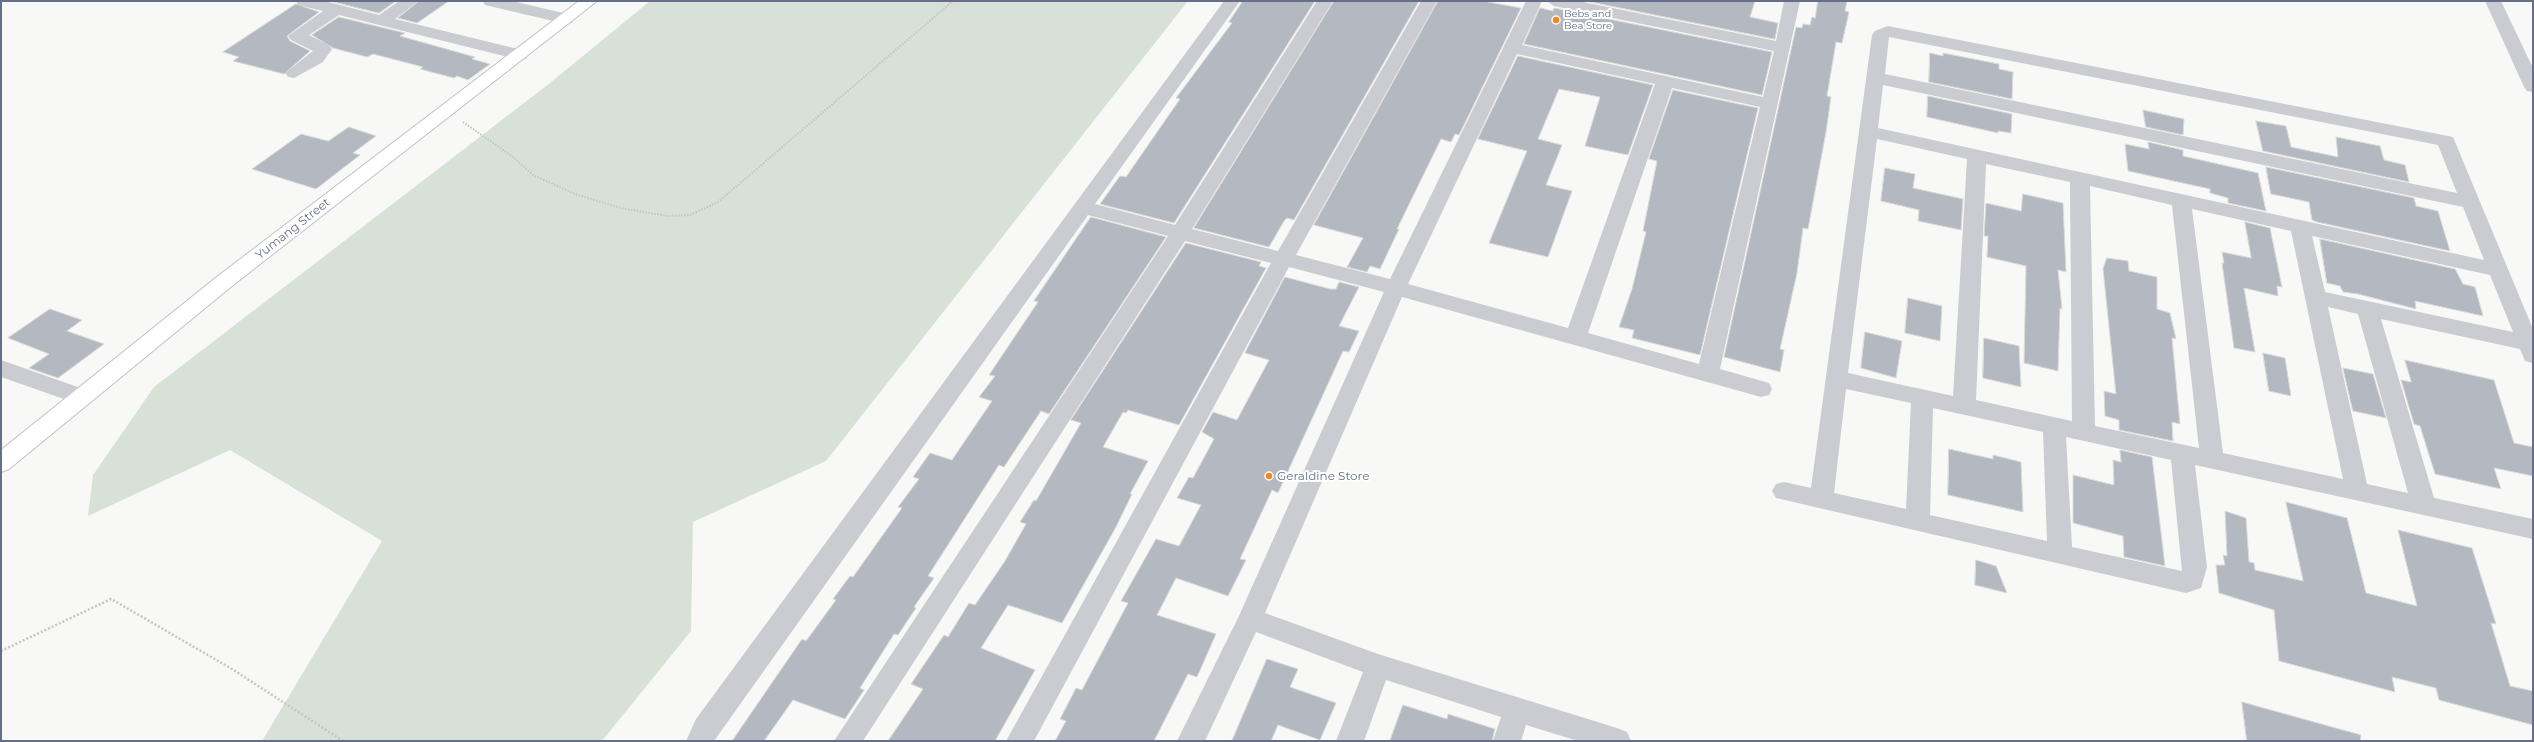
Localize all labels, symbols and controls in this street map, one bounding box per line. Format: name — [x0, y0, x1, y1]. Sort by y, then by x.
place label: Bebs and Bea Store — [1564, 8, 1612, 32]
marker: Bebs and Bea Store — [1551, 15, 1561, 25]
street label: Yumang Street — [253, 195, 333, 263]
place label: Geraldine Store — [1277, 469, 1369, 483]
marker: Geraldine Store — [1264, 471, 1274, 481]

